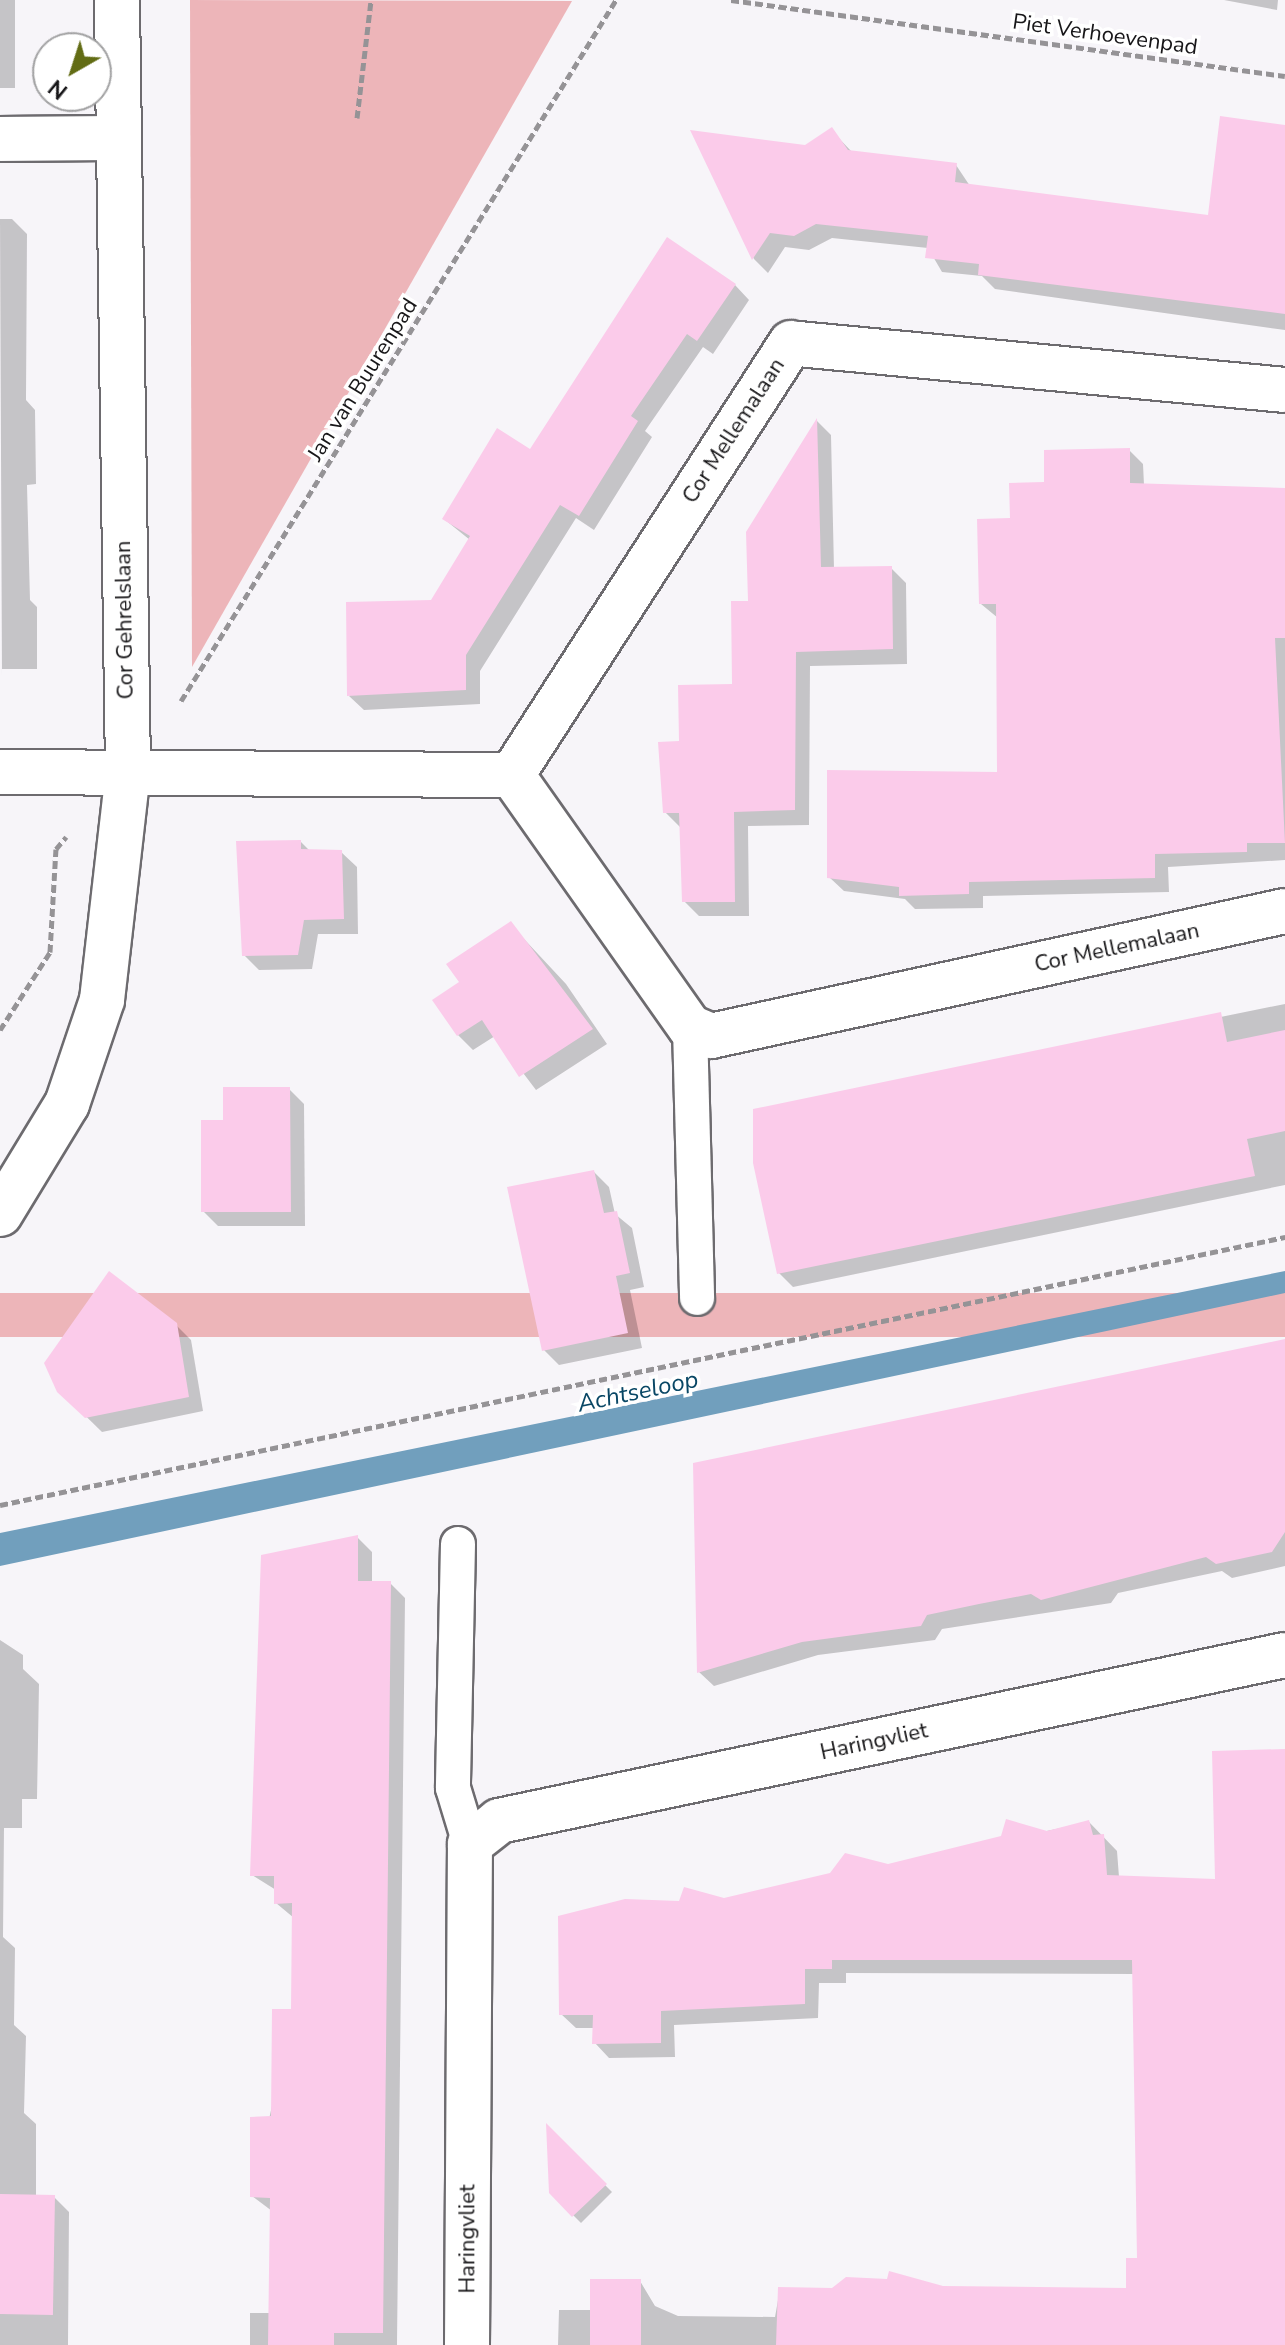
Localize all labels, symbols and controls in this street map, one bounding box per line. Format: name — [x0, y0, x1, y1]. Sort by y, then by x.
street label: Piet Verhoevenpad — [1011, 9, 1199, 61]
north arrow — [32, 32, 112, 112]
text: N — [42, 72, 74, 106]
street label: Jan van Buurenpad — [302, 294, 424, 466]
street label: Cor Mellemalaan — [677, 353, 791, 509]
street label: Cor Gehrelslaan — [110, 540, 140, 700]
street label: Cor Mellemalaan — [1032, 918, 1202, 978]
water label: Achtseloop — [575, 1365, 701, 1419]
street label: Haringvliet — [818, 1718, 930, 1766]
street label: Haringvliet — [455, 2184, 481, 2294]

